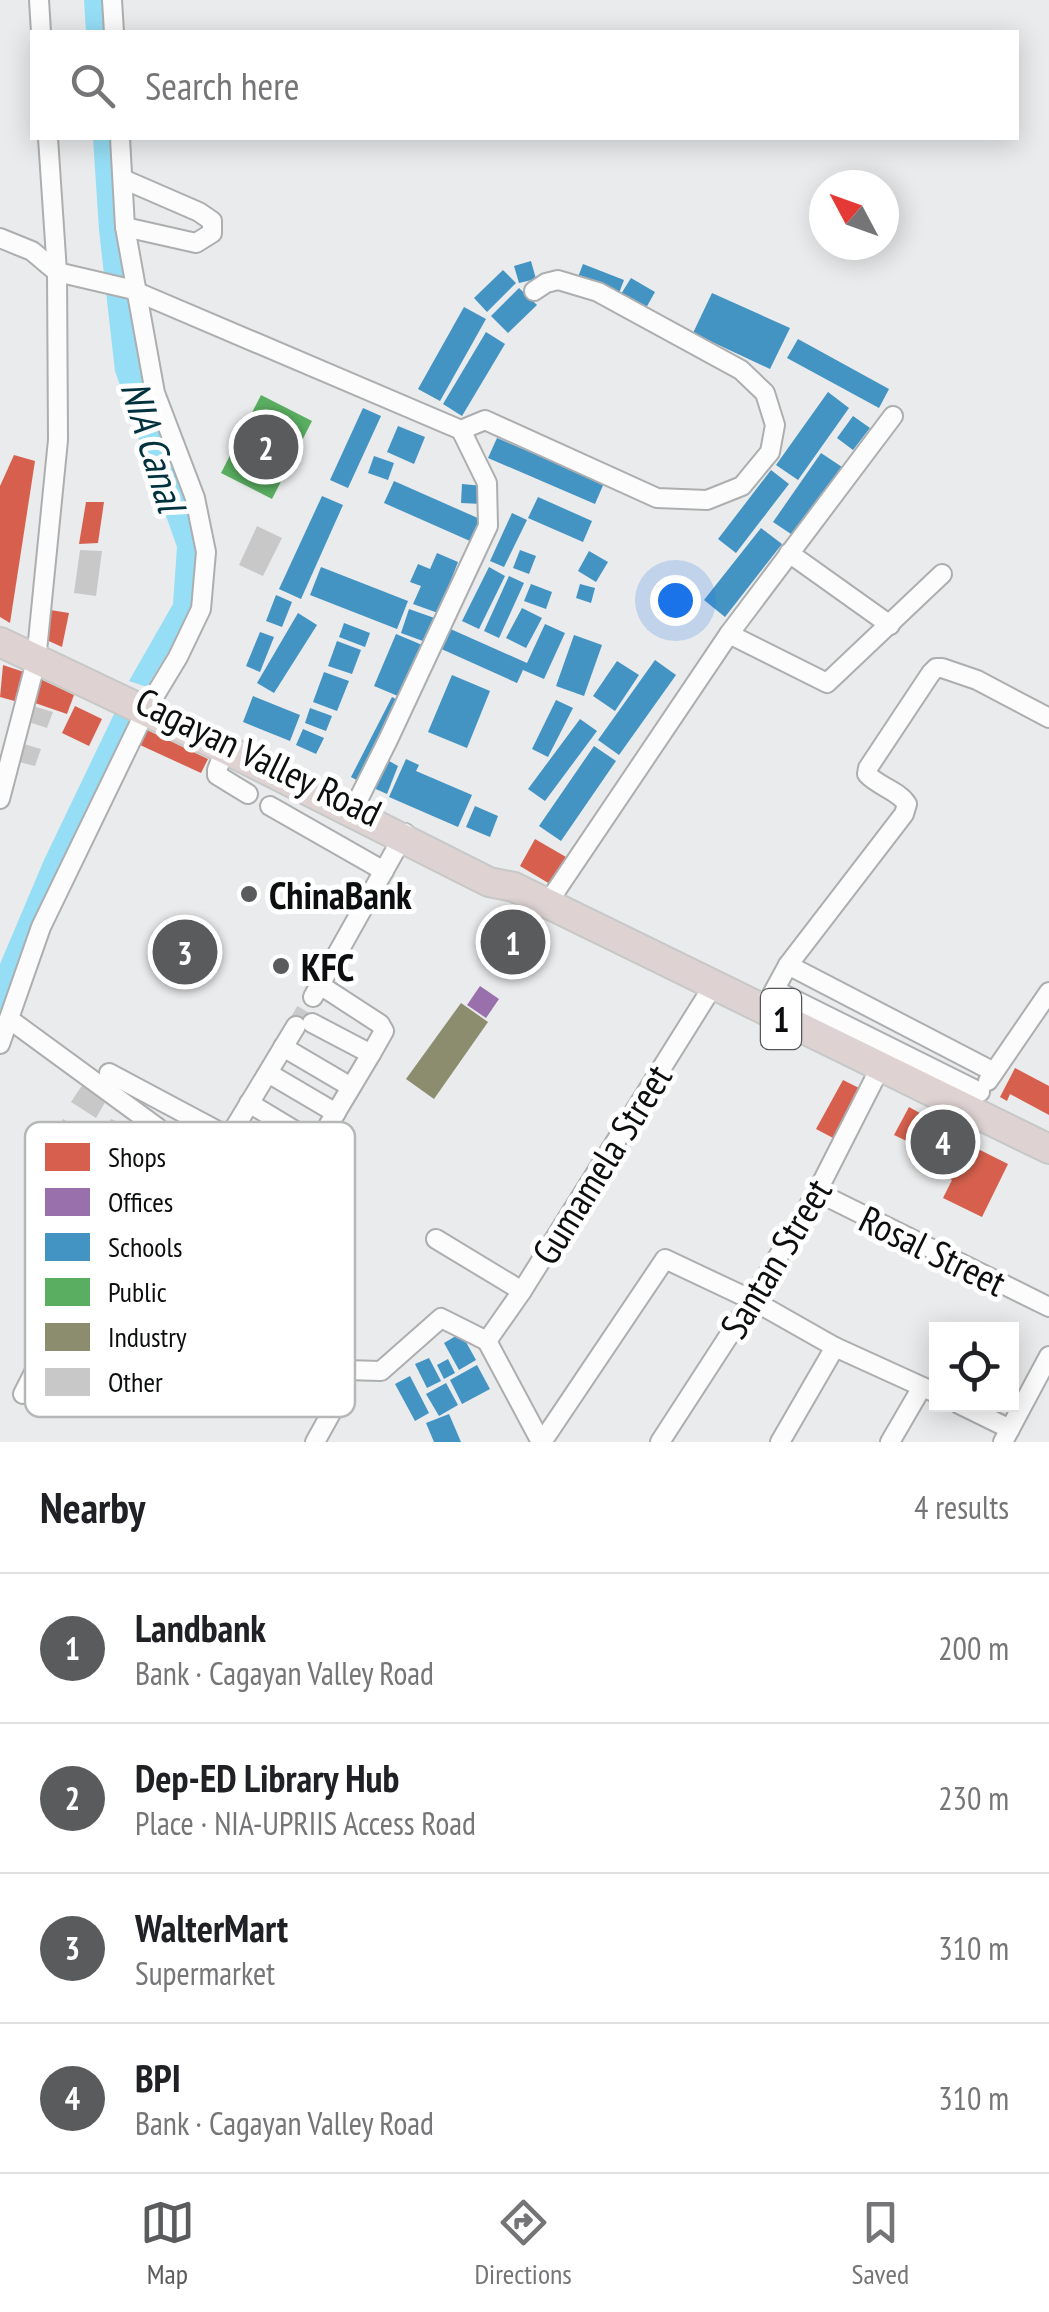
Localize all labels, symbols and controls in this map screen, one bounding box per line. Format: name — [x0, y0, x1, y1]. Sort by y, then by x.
search box — [30, 30, 1019, 140]
icon: search — [65, 58, 120, 113]
text: Search here — [145, 61, 299, 110]
north arrow — [809, 170, 899, 260]
water label: NIA Canal — [110, 375, 199, 521]
pin: 2 — [234, 410, 298, 484]
your location — [650, 575, 701, 626]
street label: Cagayan Valley Road — [128, 675, 390, 837]
place label: ChinaBank — [269, 870, 412, 919]
marker: ChinaBank — [238, 883, 260, 905]
pin: 1 — [480, 904, 546, 980]
pin: 3 — [152, 914, 218, 990]
place label: KFC — [301, 942, 354, 991]
marker: KFC — [270, 955, 292, 977]
road number: 1 — [761, 989, 801, 1049]
street label: Gumamela Street — [520, 1055, 682, 1273]
pin: 4 — [910, 1104, 976, 1180]
legend — [25, 1122, 355, 1417]
text: Shops — [108, 1138, 166, 1175]
street label: Santan Street — [708, 1169, 842, 1347]
text: Offices — [108, 1183, 173, 1220]
street label: Rosal Street — [852, 1194, 1015, 1307]
text: Schools — [108, 1228, 182, 1265]
text: Public — [108, 1273, 167, 1310]
text: Industry — [108, 1318, 187, 1355]
map controls — [929, 1322, 1019, 1412]
button: locate — [929, 1322, 1019, 1412]
text: Other — [108, 1363, 163, 1400]
text: Nearby — [40, 1480, 145, 1535]
text: 4 results — [914, 1486, 1009, 1528]
text: Landbank — [135, 1603, 266, 1652]
text: 1 — [65, 1627, 80, 1669]
text: 200 m — [938, 1627, 1009, 1669]
text: Bank · Cagayan Valley Road — [135, 1652, 434, 1694]
text: Dep-ED Library Hub — [135, 1753, 399, 1802]
text: 2 — [65, 1777, 80, 1819]
text: 230 m — [938, 1777, 1009, 1819]
text: Place · NIA-UPRIIS Access Road — [135, 1802, 476, 1844]
text: WalterMart — [135, 1903, 288, 1952]
text: 3 — [65, 1927, 80, 1969]
text: 310 m — [938, 1927, 1009, 1969]
text: Supermarket — [135, 1952, 275, 1994]
text: BPI — [135, 2053, 181, 2102]
text: 4 — [65, 2077, 80, 2119]
text: 310 m — [938, 2077, 1009, 2119]
text: Bank · Cagayan Valley Road — [135, 2102, 434, 2144]
tab: Map — [140, 2195, 195, 2292]
tab: Directions — [474, 2195, 572, 2292]
tab: Saved — [851, 2195, 909, 2292]

